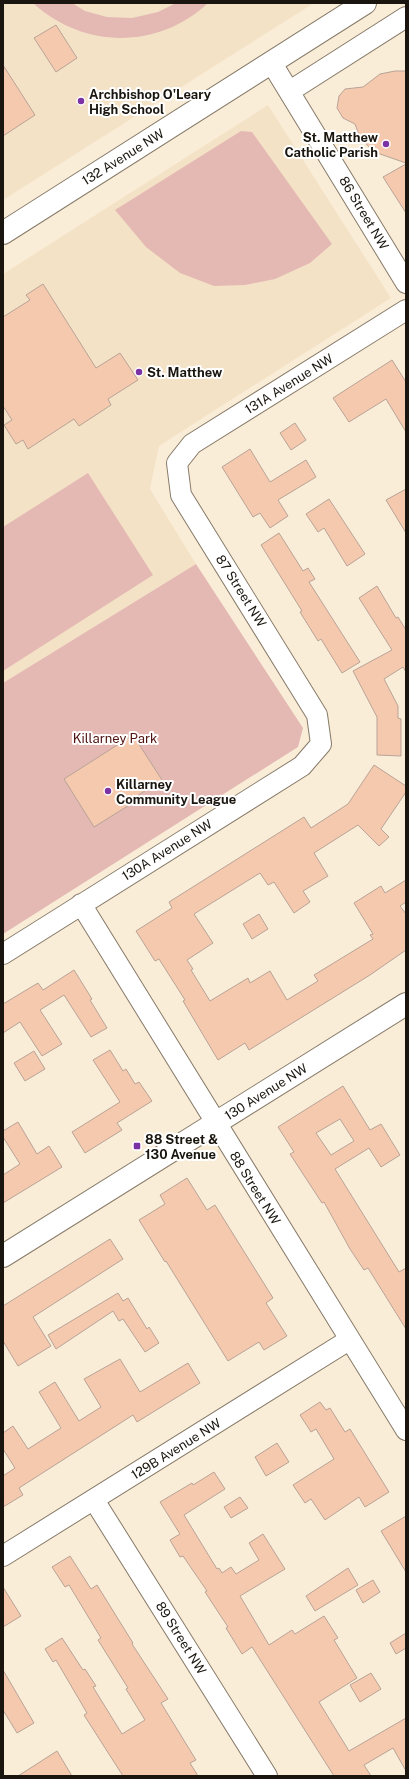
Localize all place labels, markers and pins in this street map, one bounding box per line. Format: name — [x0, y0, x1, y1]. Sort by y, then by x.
place label: Archbishop O'Leary High School — [89, 87, 212, 117]
marker: Archbishop O'Leary High School — [76, 96, 86, 106]
place label: St. Matthew Catholic Parish — [284, 130, 379, 160]
marker: St. Matthew Catholic Parish — [381, 139, 391, 149]
place label: St. Matthew — [147, 365, 223, 380]
marker: St. Matthew — [134, 367, 144, 377]
place label: Killarney Community League — [116, 777, 236, 807]
marker: Killarney Community League — [103, 786, 113, 796]
place label: 88 Street & 130 Avenue — [145, 1132, 218, 1162]
marker: 88 Street & 130 Avenue — [132, 1141, 142, 1151]

